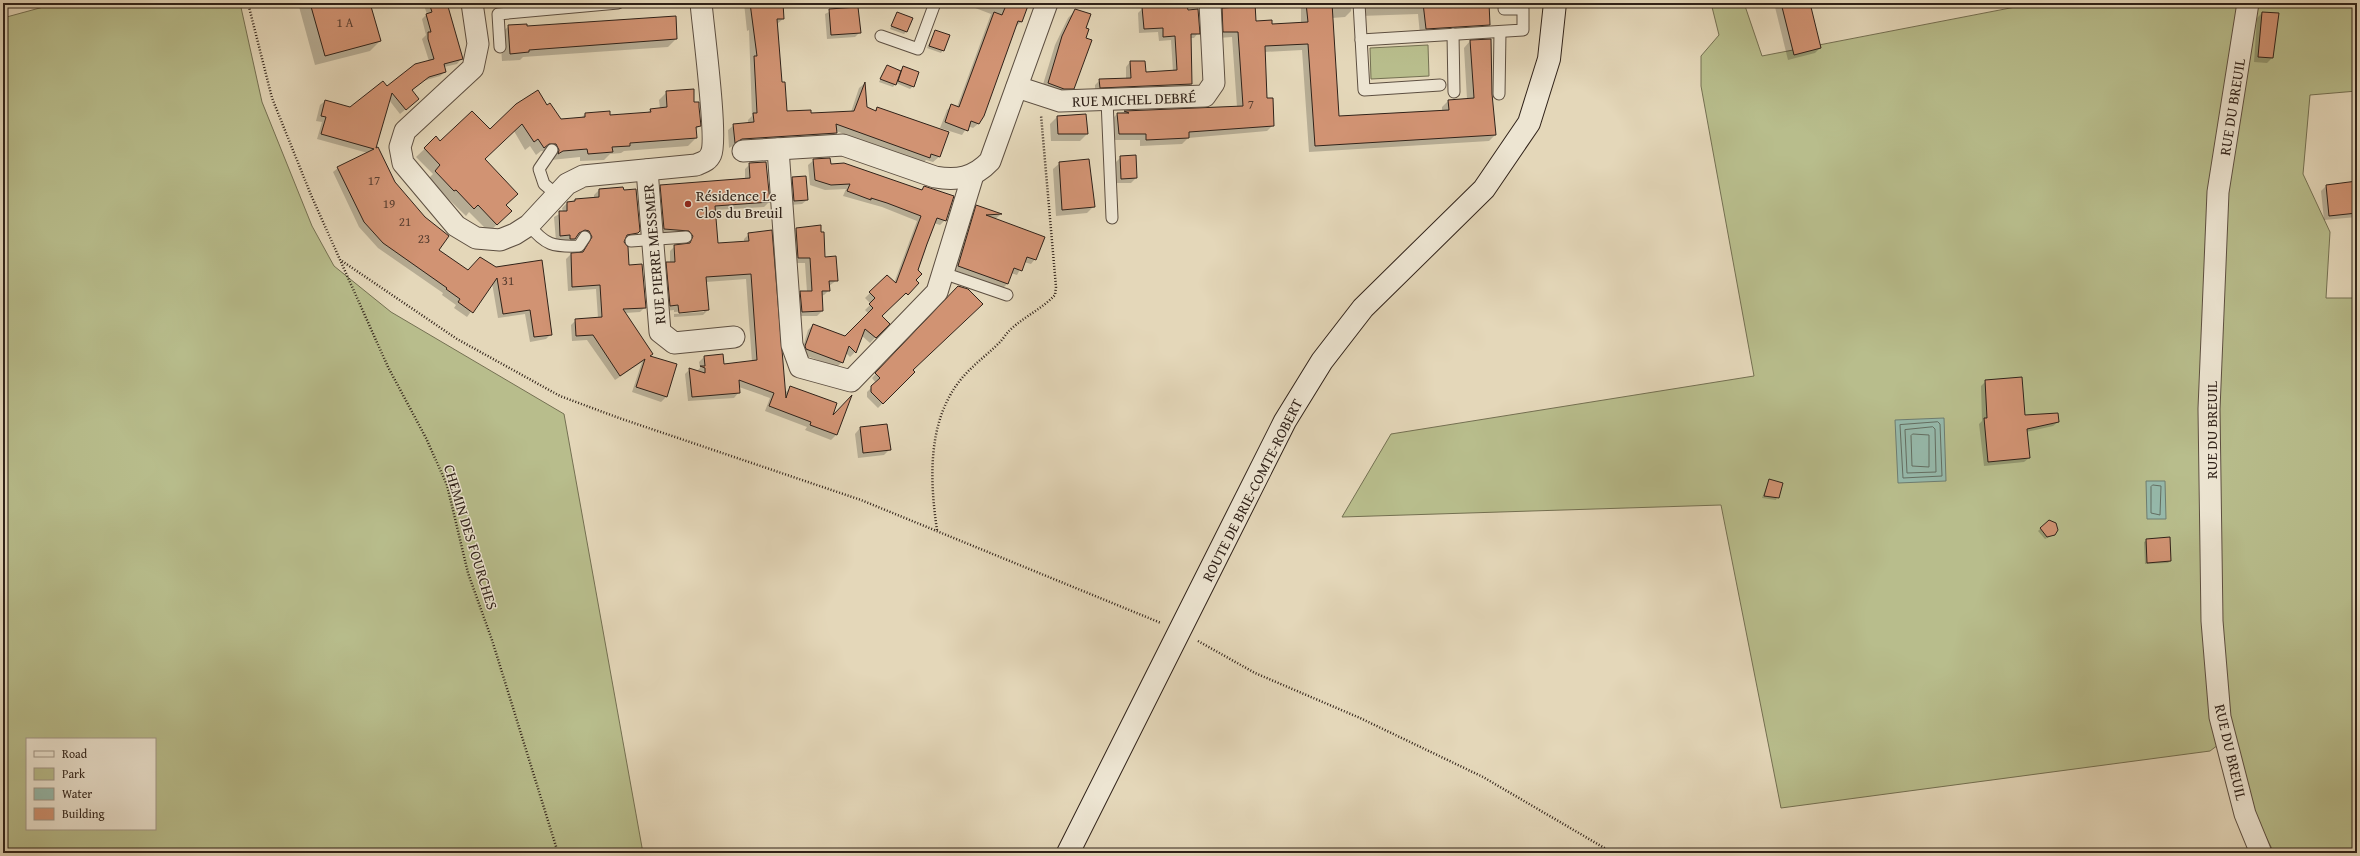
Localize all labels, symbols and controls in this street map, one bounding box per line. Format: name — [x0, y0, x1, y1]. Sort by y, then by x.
house number: 1 A — [336, 13, 354, 32]
street label: RUE DU BREUIL — [2214, 56, 2250, 157]
street label: RUE MICHEL DEBRÉ — [1072, 86, 1197, 112]
house number: 7 — [1248, 95, 1254, 114]
house number: 17 — [368, 171, 380, 190]
street label: RUE PIERRE MESSMER — [637, 183, 671, 325]
place label: Résidence Le Clos du Breuil — [696, 185, 783, 223]
house number: 19 — [383, 194, 395, 213]
marker: Résidence Le Clos du Breuil — [683, 199, 693, 209]
house number: 21 — [399, 212, 411, 231]
house number: 23 — [418, 229, 430, 248]
house number: 31 — [502, 271, 514, 290]
street label: RUE DU BREUIL — [2201, 380, 2222, 479]
street label: ROUTE DE BRIE-COMTE-ROBERT — [1197, 394, 1308, 585]
street label: CHEMIN DES FOURCHES — [439, 462, 503, 612]
street label: RUE DU BREUIL — [2210, 702, 2252, 803]
legend — [26, 738, 156, 830]
text: Road — [62, 745, 88, 762]
text: Park — [62, 765, 86, 782]
text: Water — [62, 785, 92, 802]
text: Building — [62, 805, 105, 822]

